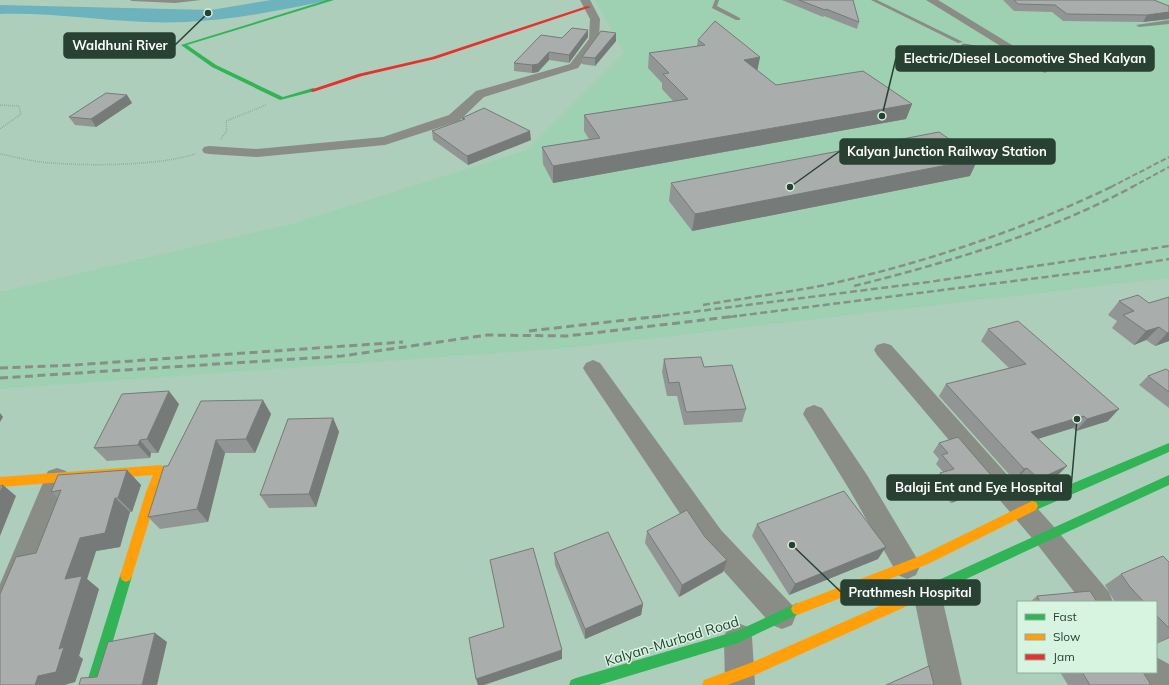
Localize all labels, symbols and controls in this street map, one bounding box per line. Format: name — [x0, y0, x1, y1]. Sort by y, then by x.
callout: Waldhuni River — [64, 33, 175, 58]
text: Waldhuni River — [72, 37, 169, 53]
callout: Electric/Diesel Locomotive Shed Kalyan — [896, 46, 1154, 71]
text: Electric/Diesel Locomotive Shed Kalyan — [904, 50, 1146, 67]
callout: Kalyan Junction Railway Station — [840, 139, 1055, 164]
text: Kalyan Junction Railway Station — [847, 143, 1047, 160]
callout: Balaji Ent and Eye Hospital — [887, 475, 1071, 500]
text: Balaji Ent and Eye Hospital — [895, 479, 1063, 496]
callout: Prathmesh Hospital — [841, 580, 980, 605]
text: Prathmesh Hospital — [848, 584, 972, 600]
legend — [1017, 601, 1157, 673]
text: Fast — [1053, 609, 1077, 624]
street label: Kalyan-Murbad Road — [603, 612, 741, 670]
text: Slow — [1053, 629, 1081, 644]
text: Jam — [1053, 649, 1075, 664]

